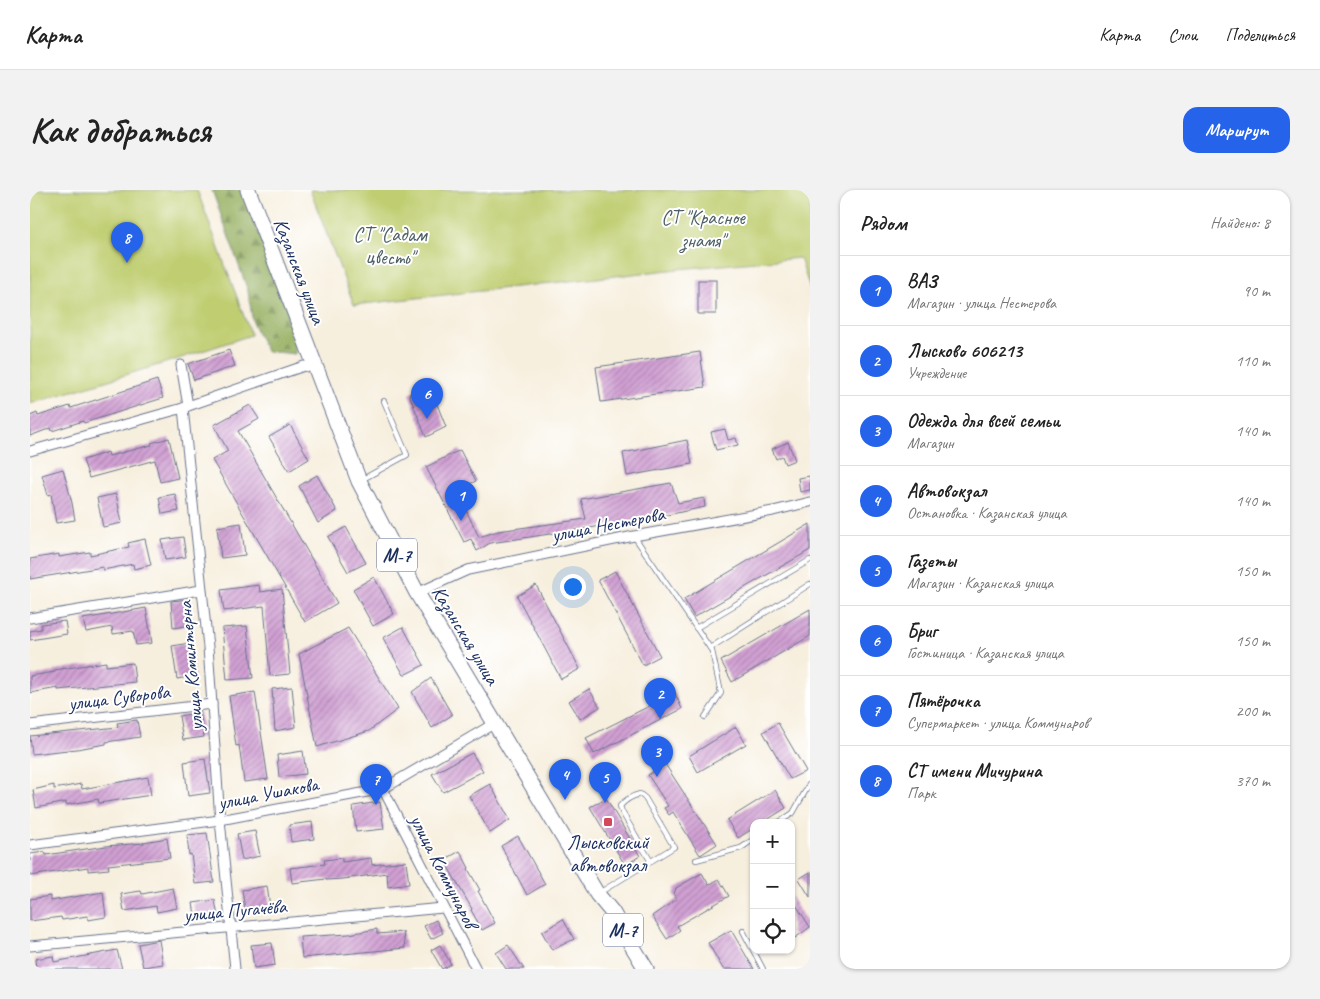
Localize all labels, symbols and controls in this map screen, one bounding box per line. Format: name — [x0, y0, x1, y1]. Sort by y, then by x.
text: Карта — [25, 20, 82, 50]
text: Карта — [1099, 24, 1140, 46]
text: Слои — [1168, 24, 1197, 46]
text: Поделиться — [1225, 24, 1295, 46]
button: Маршрут — [1183, 107, 1290, 153]
text: Как добраться — [30, 108, 211, 153]
park label: СТ "Красное знамя" — [661, 205, 746, 254]
text: Рядом — [860, 210, 907, 236]
text: Найдено: 8 — [1210, 213, 1270, 233]
street label: Казанская улица — [267, 215, 332, 329]
pin: 8 — [111, 222, 143, 263]
park label: СТ "Садам цвесть" — [353, 222, 428, 270]
text: ВАЗ — [907, 269, 937, 293]
text: 1 — [872, 281, 880, 301]
text: 90 m — [1243, 281, 1270, 301]
text: Магазин · улица Нестерова — [907, 293, 1056, 313]
text: Лысково 606213 — [907, 339, 1022, 363]
text: 2 — [872, 351, 880, 371]
text: 110 m — [1236, 351, 1270, 371]
text: Учреждение — [907, 363, 966, 383]
pin: 6 — [411, 378, 443, 419]
text: Одежда для всей семьи — [907, 409, 1060, 433]
text: 3 — [872, 421, 880, 441]
text: 140 m — [1236, 421, 1270, 441]
text: Магазин — [907, 433, 954, 453]
text: Автовокзал — [907, 479, 987, 503]
pin: 1 — [445, 480, 477, 521]
text: 4 — [872, 491, 880, 511]
text: 140 m — [1236, 491, 1270, 511]
street label: улица Нестерова — [548, 501, 668, 548]
text: Остановка · Казанская улица — [907, 503, 1067, 523]
road number: М-7 — [377, 538, 417, 572]
text: Газеты — [907, 549, 956, 573]
text: 5 — [873, 561, 879, 581]
text: 150 m — [1236, 561, 1270, 581]
text: Магазин · Казанская улица — [907, 573, 1053, 593]
your location — [560, 574, 586, 600]
street label: Казанская улица — [425, 581, 506, 691]
street label: улица Коминтерна — [172, 599, 209, 733]
text: Бриг — [907, 619, 937, 643]
text: 6 — [872, 631, 880, 651]
text: 150 m — [1236, 631, 1270, 651]
text: Гостиница · Казанская улица — [907, 643, 1064, 663]
pin: 2 — [644, 678, 676, 719]
street label: улица Суворова — [66, 679, 172, 716]
text: Пятёрочка — [907, 689, 980, 713]
text: 7 — [872, 701, 880, 721]
text: 200 m — [1236, 701, 1270, 721]
text: Супермаркет · улица Коммунаров — [907, 713, 1088, 733]
pin: 3 — [641, 736, 673, 777]
pin: 4 — [549, 759, 581, 800]
text: СТ имени Мичурина — [907, 759, 1041, 783]
pin: 5 — [589, 762, 621, 803]
pin: 7 — [360, 764, 392, 805]
street label: улица Ушакова — [215, 771, 322, 816]
text: 8 — [872, 771, 880, 791]
text: 370 m — [1236, 771, 1270, 791]
text: Парк — [907, 783, 936, 803]
street label: улица Коммунаров — [404, 809, 485, 936]
marker: Лысковский автовокзал — [602, 816, 614, 828]
map controls — [750, 819, 795, 954]
button: + — [750, 819, 795, 864]
place label: Лысковский автовокзал — [567, 830, 651, 878]
button: − — [750, 864, 795, 909]
street label: улица Пугачёва — [181, 893, 289, 928]
button: locate — [750, 909, 795, 954]
road number: М-7 — [603, 914, 643, 946]

